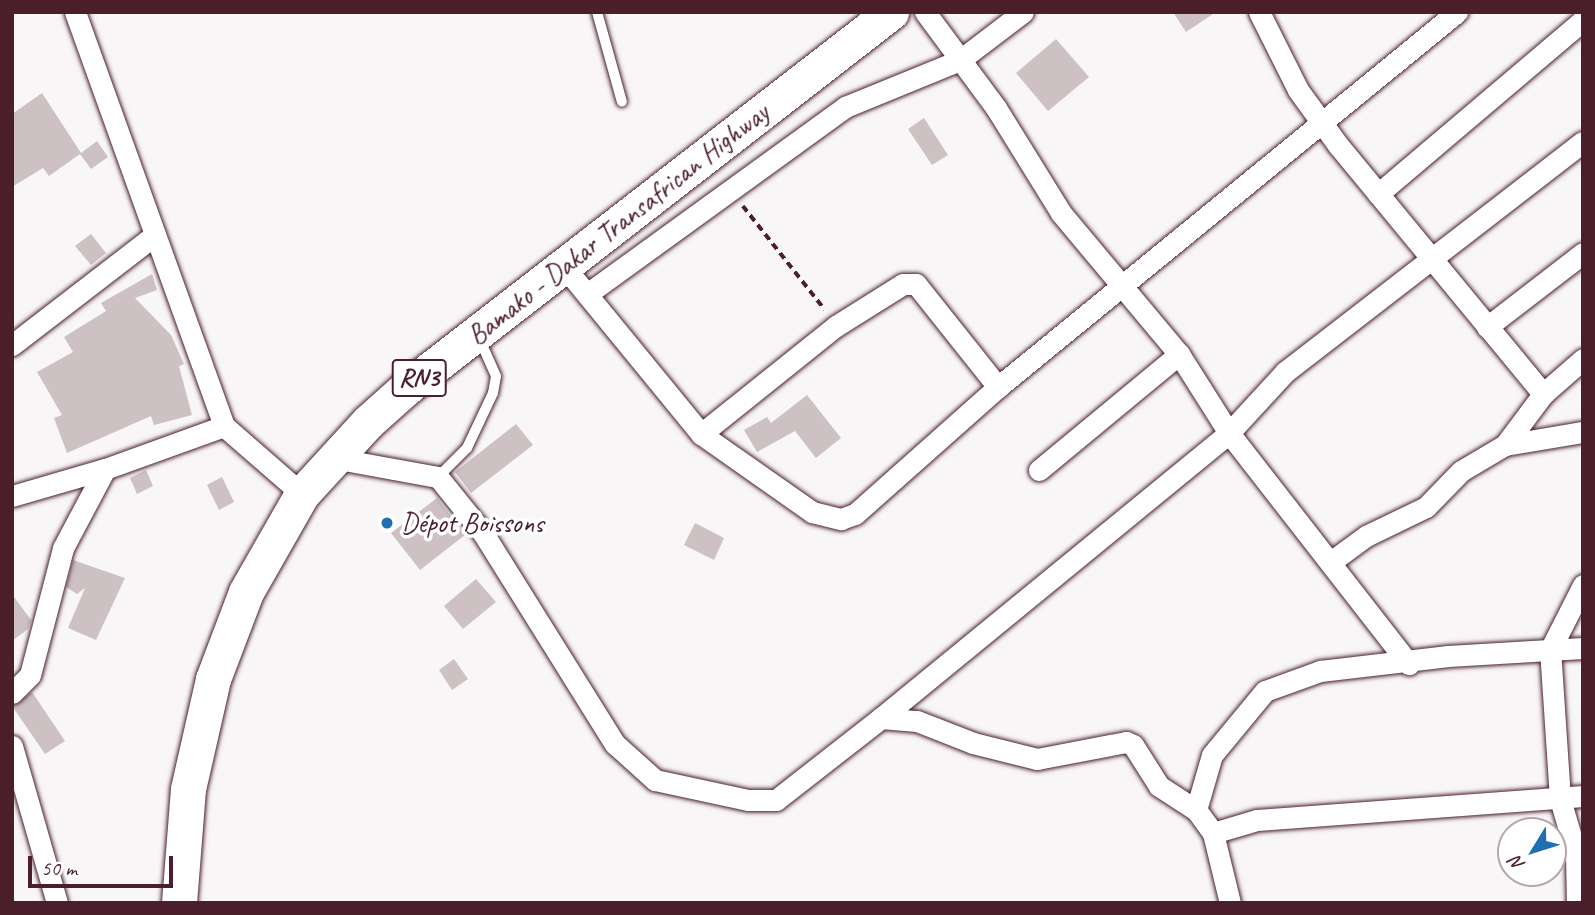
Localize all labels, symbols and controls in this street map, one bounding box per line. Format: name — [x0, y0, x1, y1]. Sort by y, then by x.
street label: Bamako - Dakar Transafrican Highway — [460, 96, 776, 352]
road number: RN3 — [391, 356, 447, 400]
place label: Dépot Boissons — [401, 506, 544, 540]
marker: Dépot Boissons — [379, 515, 395, 531]
north arrow — [1497, 817, 1567, 887]
scale bar — [32, 842, 177, 886]
text: N — [1504, 852, 1530, 876]
text: 50 m — [41, 855, 77, 881]

